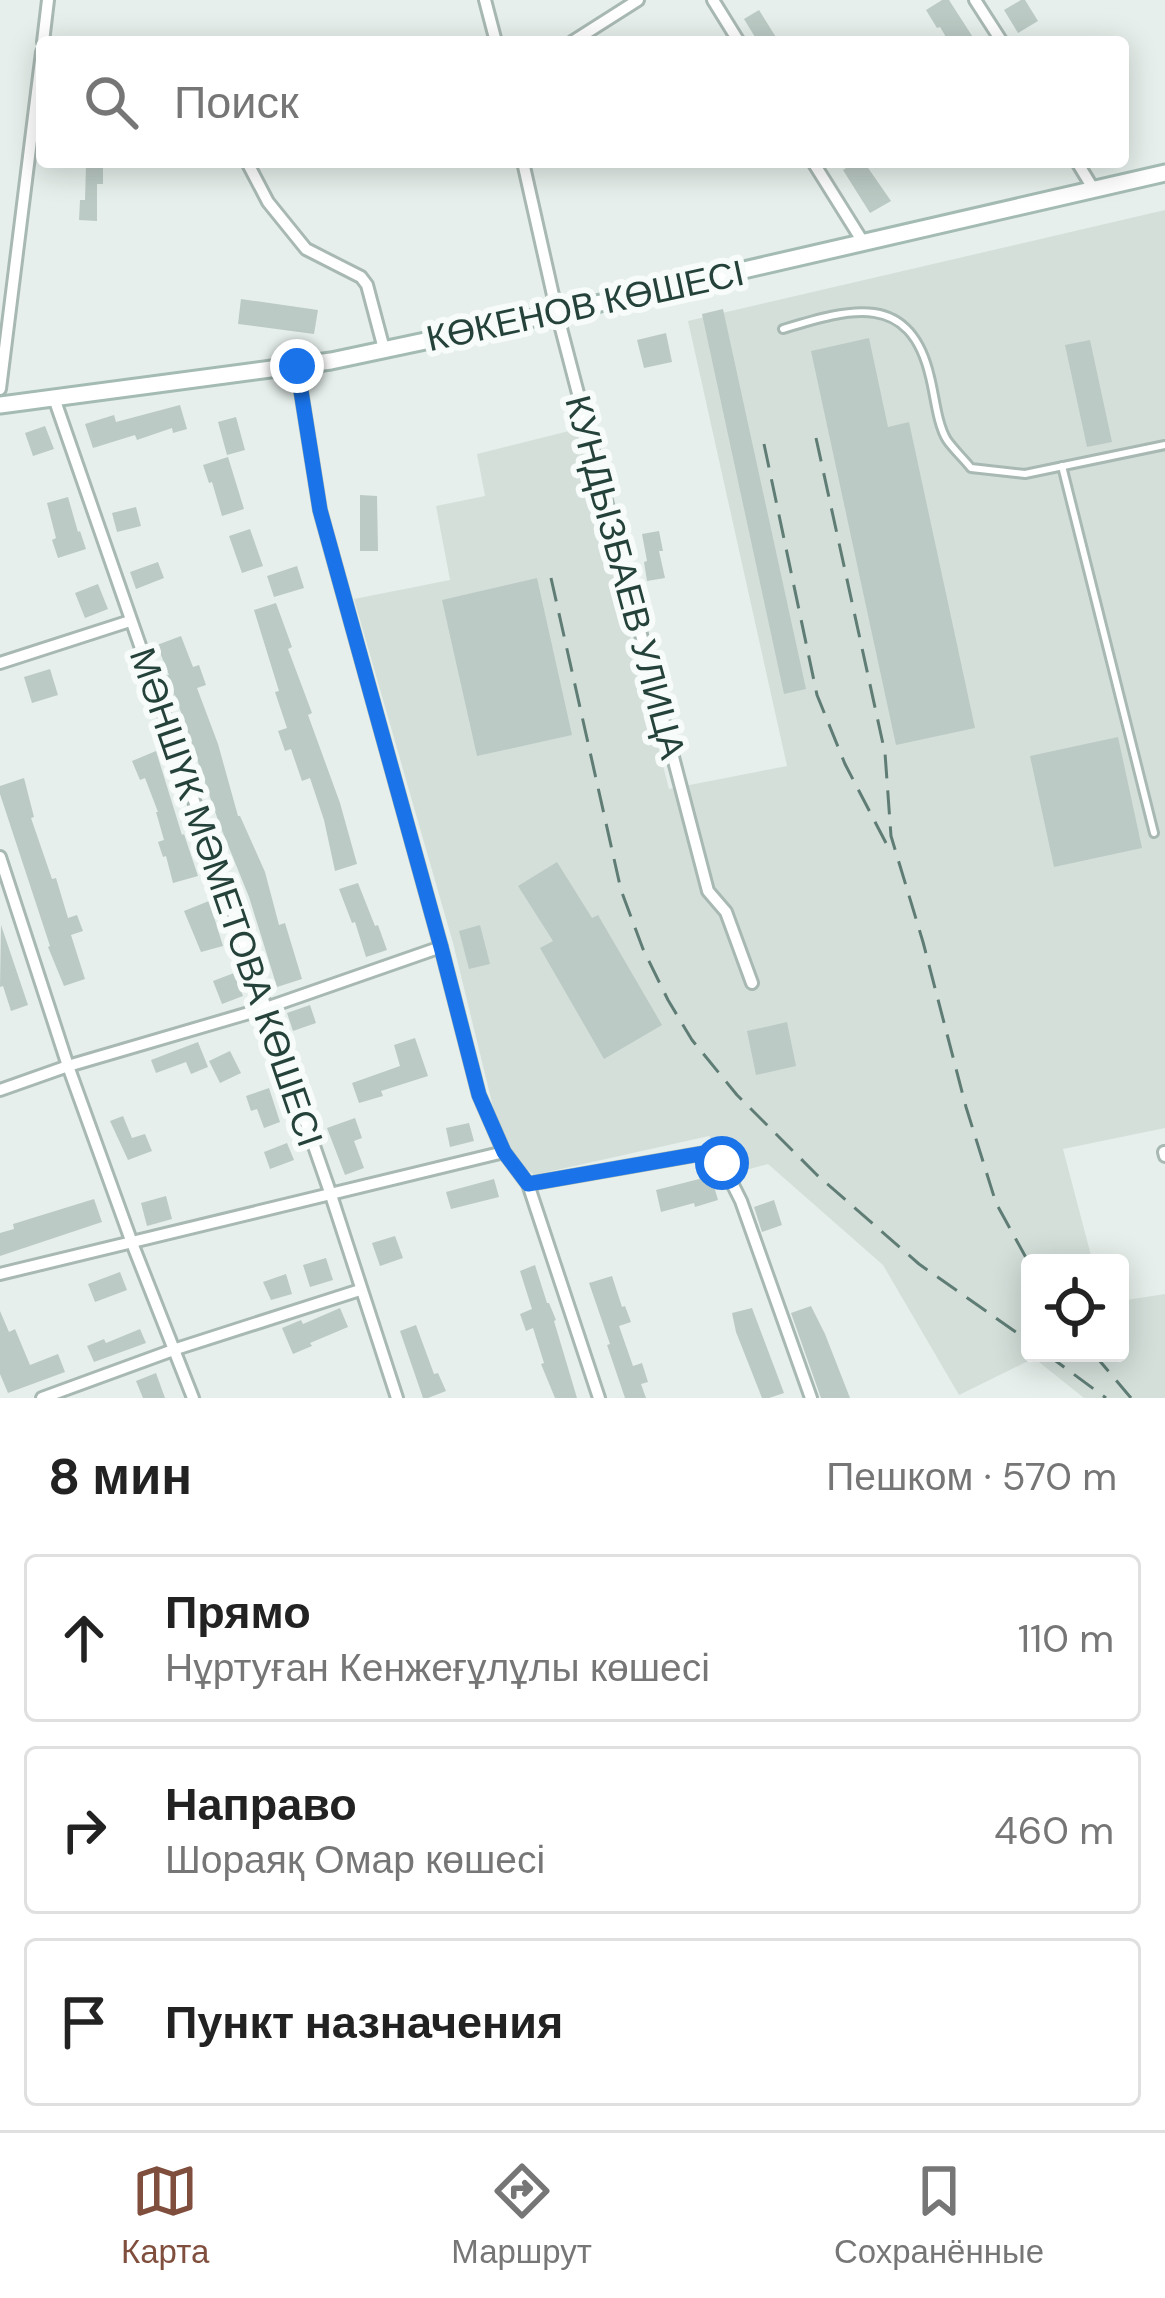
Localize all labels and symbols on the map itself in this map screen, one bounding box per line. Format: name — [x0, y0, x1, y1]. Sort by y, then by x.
street label: КӨКЕНОВ КӨШЕСІ — [422, 249, 748, 362]
route end — [270, 339, 324, 393]
street label: КУНДЫЗБАЕВ УЛИЦА — [554, 390, 697, 764]
street label: МӘНШҮК МӘМЕТОВА КӨШЕСІ — [119, 642, 334, 1153]
route start — [695, 1136, 749, 1190]

